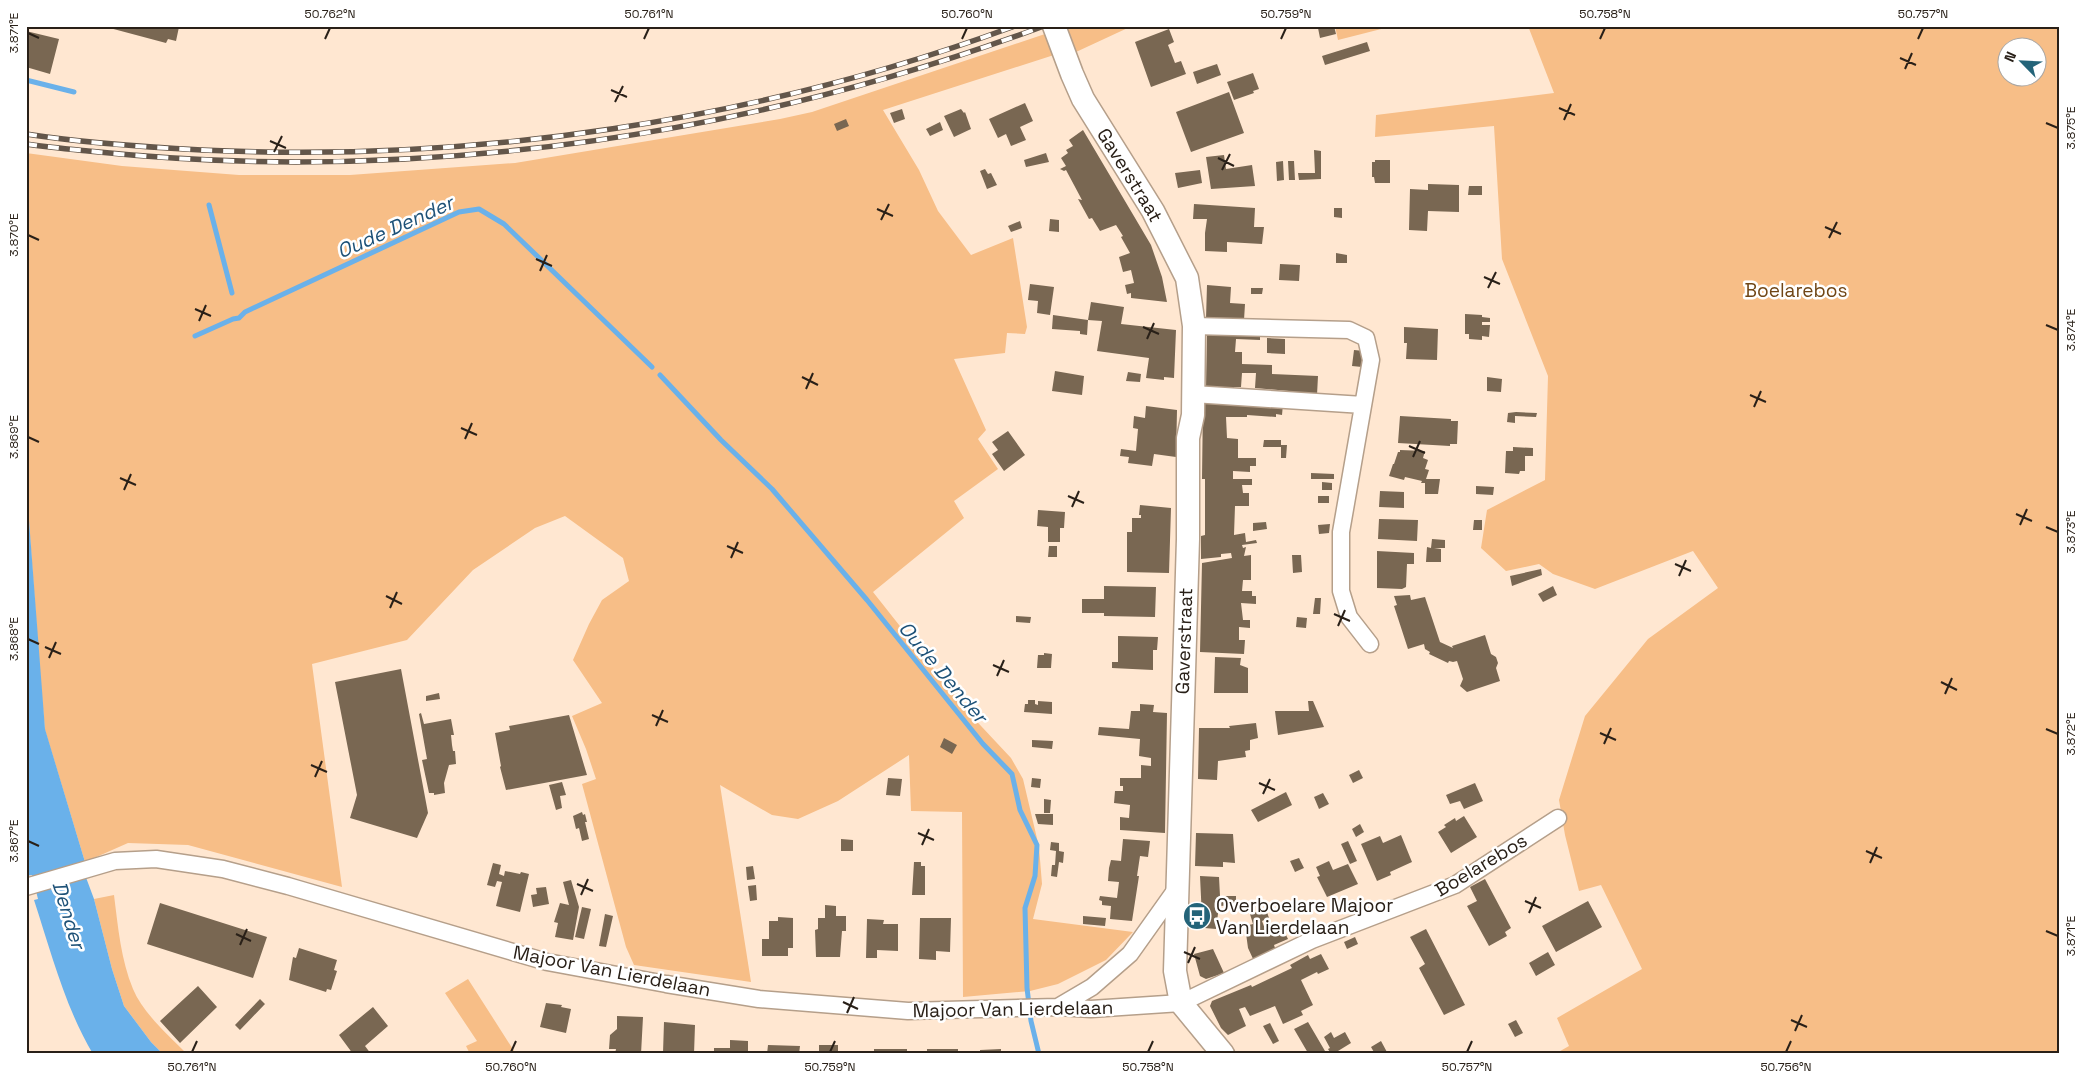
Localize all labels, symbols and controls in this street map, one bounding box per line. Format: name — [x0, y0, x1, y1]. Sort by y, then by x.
text: 50.762°N — [304, 6, 356, 22]
text: 50.761°N — [625, 6, 673, 22]
text: 50.760°N — [941, 6, 993, 22]
text: 50.759°N — [1260, 6, 1312, 22]
text: 50.758°N — [1579, 6, 1631, 22]
text: 50.757°N — [1898, 6, 1948, 22]
text: 3.871°E — [6, 12, 22, 53]
north arrow — [1998, 38, 2048, 88]
text: N — [2000, 49, 2020, 65]
text: 3.875°E — [2063, 106, 2079, 149]
street label: Gaverstraat — [1092, 123, 1169, 226]
water label: Oude Dender — [333, 189, 460, 264]
text: 3.870°E — [6, 213, 22, 257]
park label: Boelarebos — [1744, 278, 1848, 303]
text: 3.874°E — [2063, 308, 2079, 351]
text: 3.869°E — [6, 415, 22, 459]
text: 3.873°E — [2063, 510, 2079, 553]
street label: Gaverstraat — [1170, 587, 1198, 695]
water label: Oude Dender — [893, 616, 995, 730]
text: 3.868°E — [6, 617, 22, 661]
text: 3.872°E — [2063, 712, 2079, 755]
text: 3.867°E — [6, 819, 22, 863]
street label: Boelarebos — [1430, 828, 1532, 902]
water label: Dender — [46, 878, 92, 954]
place label: Overboelare Majoor Van Lierdelaan — [1216, 893, 1393, 940]
bus stop icon: Overboelare Majoor Van Lierdelaan — [1182, 901, 1212, 931]
text: 3.871°E — [2063, 915, 2079, 956]
street label: Majoor Van Lierdelaan — [511, 940, 713, 1002]
street label: Majoor Van Lierdelaan — [912, 995, 1114, 1023]
text: 50.761°N — [168, 1059, 216, 1075]
text: 50.760°N — [485, 1059, 537, 1075]
text: 50.759°N — [804, 1059, 856, 1075]
text: 50.758°N — [1122, 1059, 1174, 1075]
text: 50.757°N — [1442, 1059, 1492, 1075]
text: 50.756°N — [1760, 1059, 1812, 1075]

